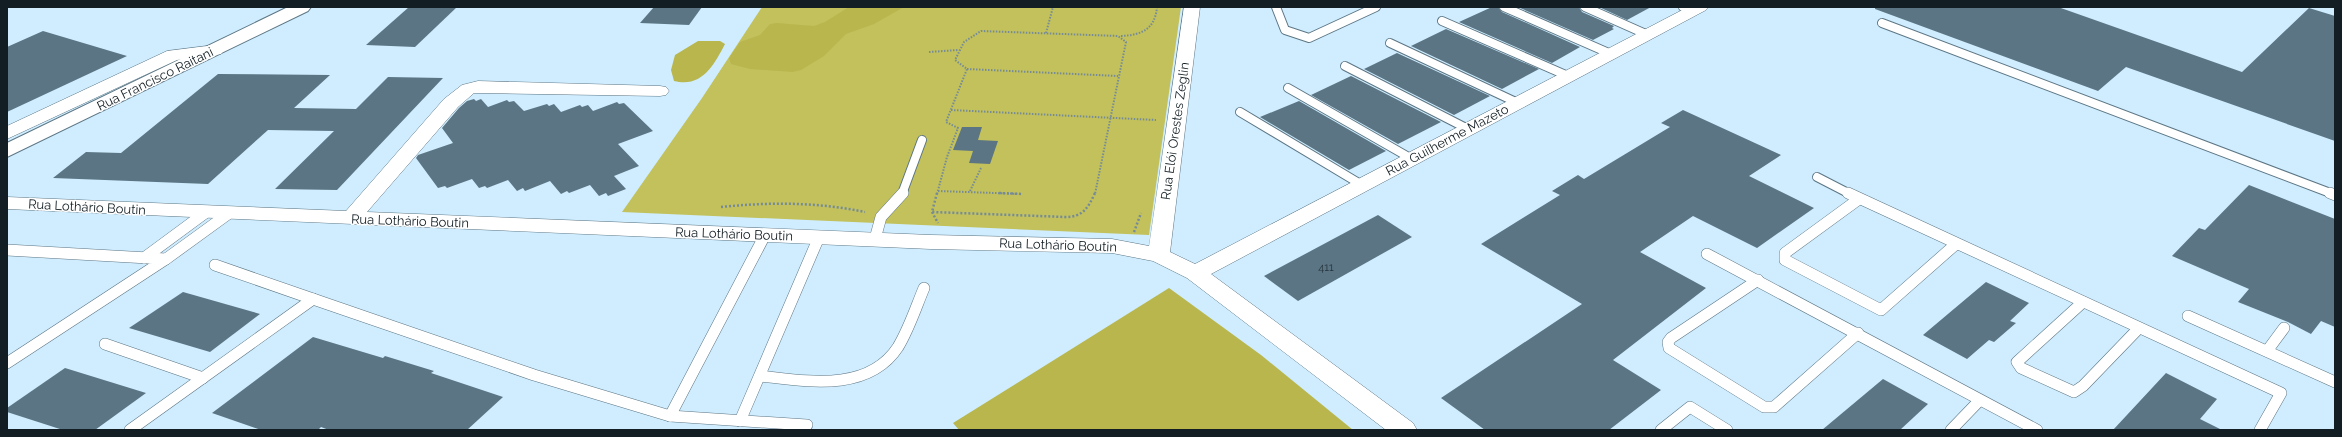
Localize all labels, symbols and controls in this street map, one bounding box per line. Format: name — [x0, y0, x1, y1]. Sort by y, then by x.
street label: Rua Francisco Raitani — [94, 44, 216, 114]
street label: Rua Elói Orestes Zeglin — [1158, 61, 1192, 201]
street label: Rua Guilherme Mazeto — [1383, 101, 1511, 179]
street label: Rua Lothário Boutin — [28, 196, 146, 218]
street label: Rua Lothário Boutin — [351, 211, 469, 231]
street label: Rua Lothário Boutin — [675, 224, 793, 244]
street label: Rua Lothário Boutin — [999, 235, 1117, 255]
house number: 411 — [1318, 261, 1334, 274]

